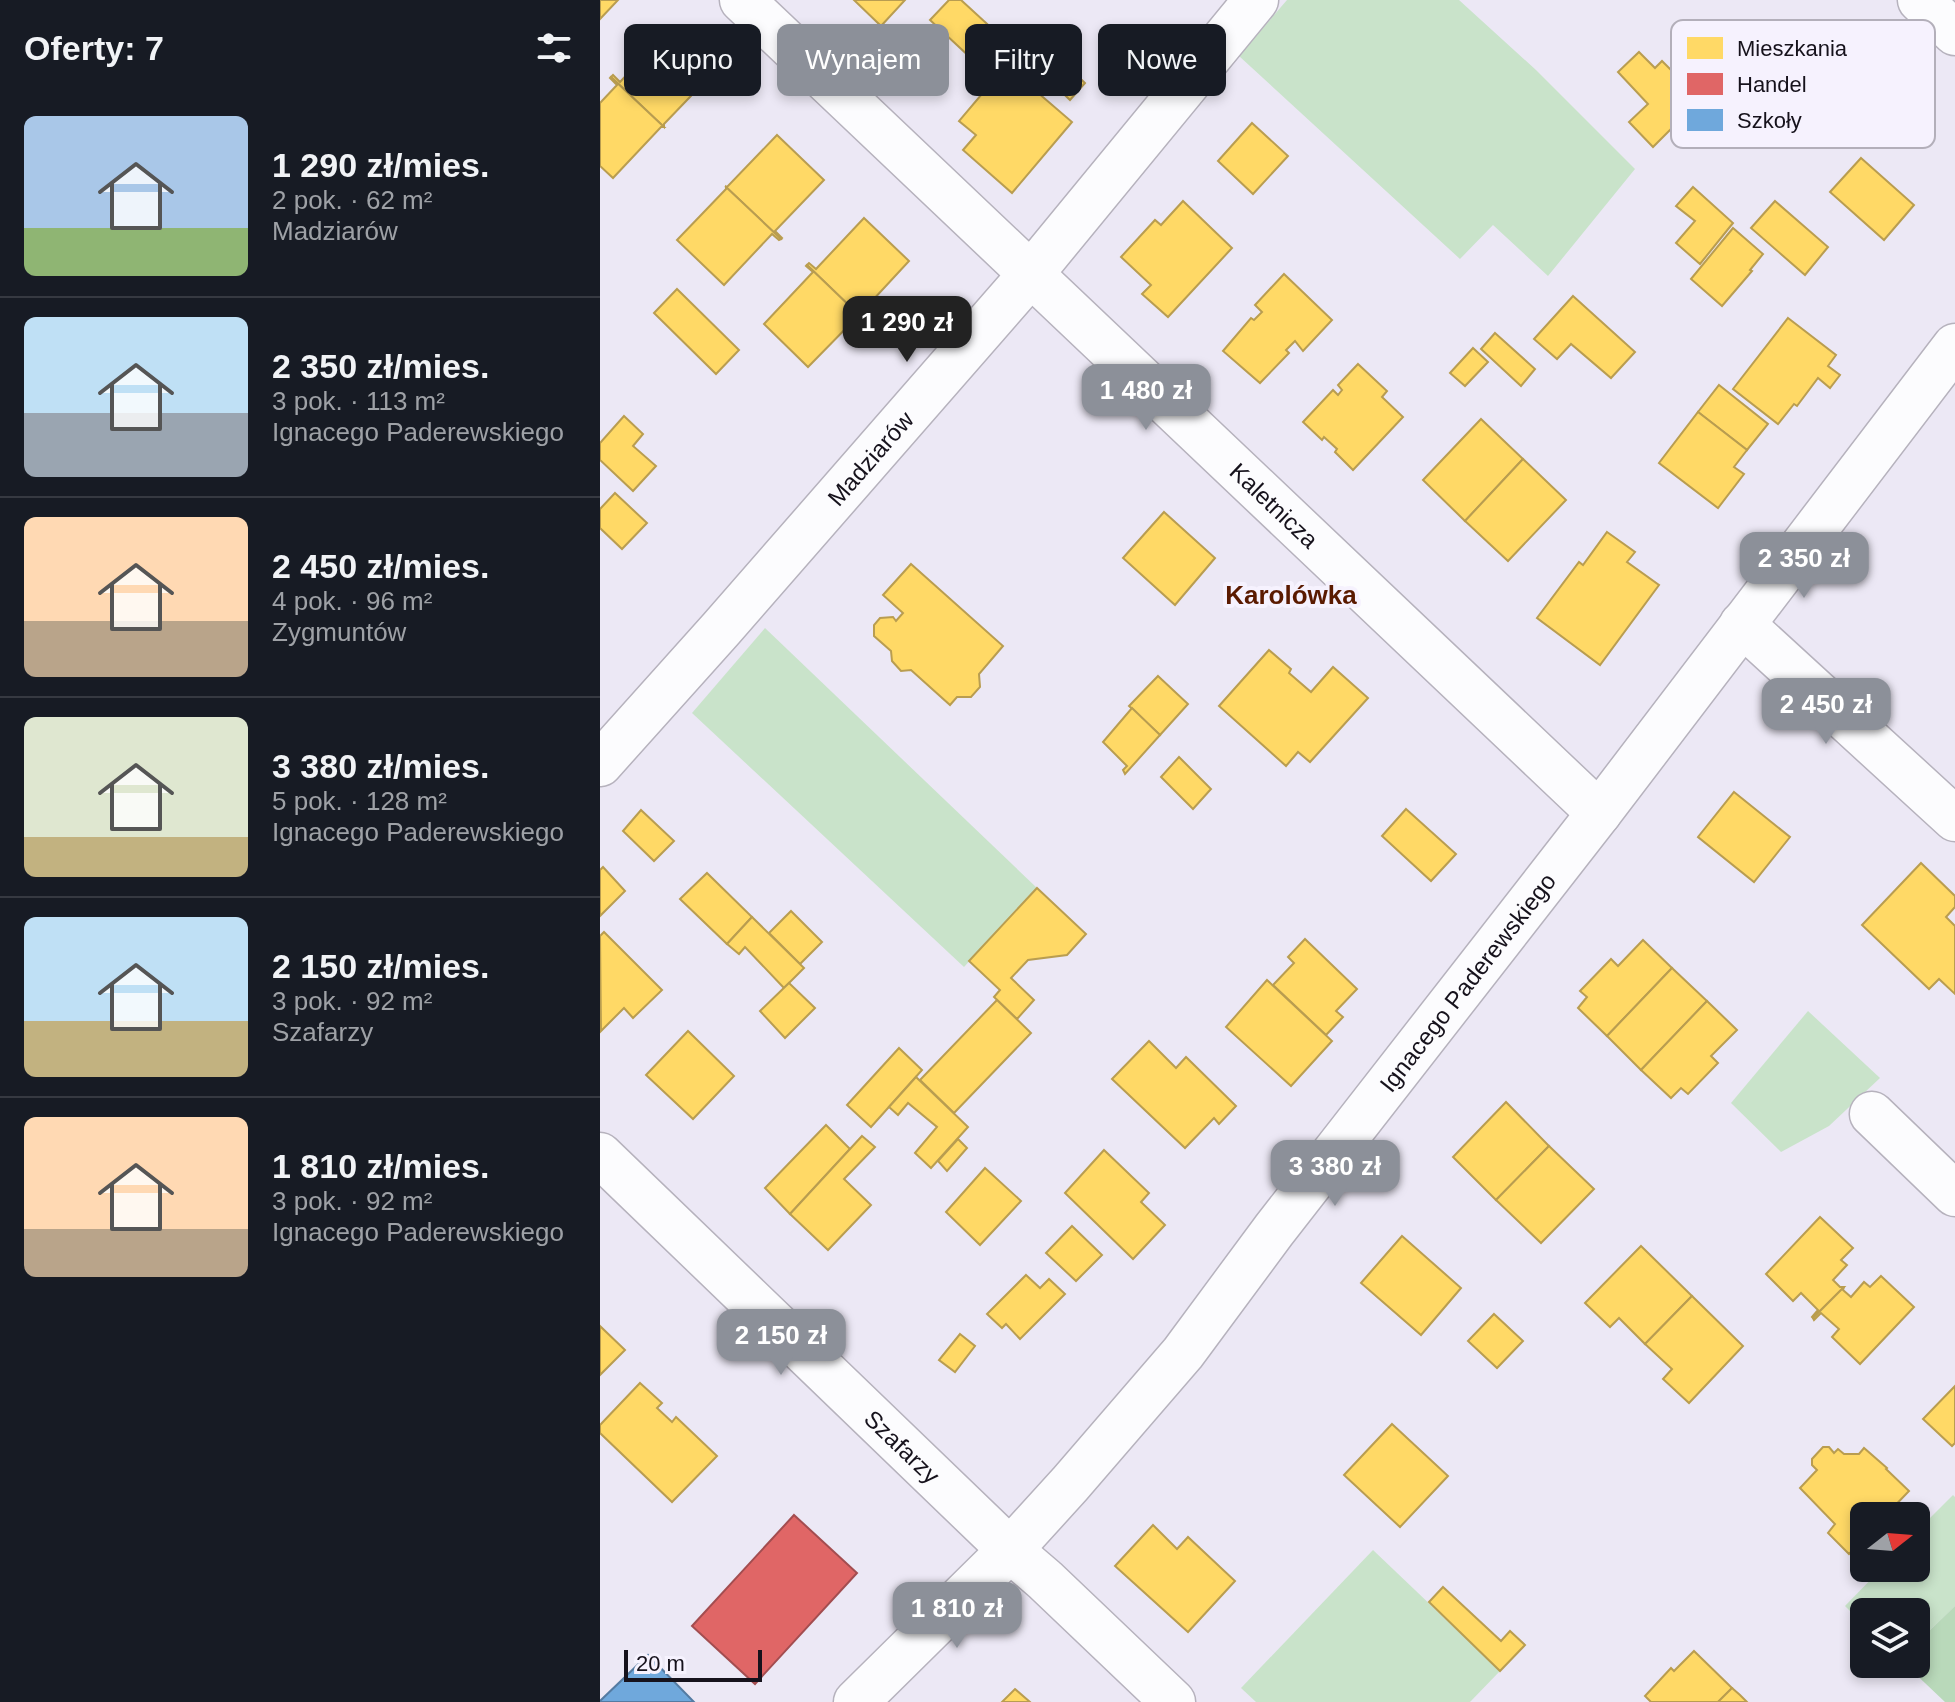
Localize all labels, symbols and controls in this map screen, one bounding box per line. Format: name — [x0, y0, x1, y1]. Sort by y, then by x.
legend — [1671, 20, 1935, 148]
chip: Kupno — [624, 24, 761, 96]
chip: Wynajem — [777, 24, 949, 96]
chip: Filtry — [965, 24, 1082, 96]
chip: Nowe — [1098, 24, 1226, 96]
icon: filters — [532, 26, 576, 70]
text: Oferty: 7 — [24, 29, 164, 67]
text: Mieszkania — [1737, 36, 1848, 61]
text: Handel — [1737, 72, 1807, 97]
text: Szkoły — [1737, 108, 1802, 133]
text: 1 290 zł/mies. — [272, 146, 489, 184]
icon: home — [88, 148, 184, 244]
text: 2 pok. · 62 m² — [272, 185, 432, 215]
text: Madziarów — [272, 216, 398, 246]
pin: 1 290 zł — [824, 296, 990, 364]
text: 1 290 zł — [861, 307, 953, 337]
text: 2 350 zł/mies. — [272, 347, 489, 385]
icon: home — [88, 349, 184, 445]
pin: 1 480 zł — [1063, 364, 1229, 432]
text: 1 480 zł — [1100, 375, 1192, 405]
text: 3 pok. · 113 m² — [272, 386, 445, 416]
street label: Madziarów — [822, 405, 919, 511]
text: Ignacego Paderewskiego — [272, 417, 564, 447]
street label: Kaletnicza — [1225, 457, 1324, 554]
pin: 2 350 zł — [1721, 532, 1887, 600]
text: 2 350 zł — [1758, 543, 1850, 573]
text: 2 450 zł/mies. — [272, 547, 489, 585]
icon: home — [88, 549, 184, 645]
district label: Karolówka — [1225, 580, 1357, 610]
text: 4 pok. · 96 m² — [272, 586, 432, 616]
text: Zygmuntów — [272, 617, 406, 647]
pin: 2 450 zł — [1743, 678, 1909, 746]
text: 2 450 zł — [1780, 689, 1872, 719]
text: 3 380 zł/mies. — [272, 747, 489, 785]
icon: home — [88, 749, 184, 845]
text: 5 pok. · 128 m² — [272, 786, 447, 816]
text: Ignacego Paderewskiego — [272, 817, 564, 847]
street label: Ignacego Paderewskiego — [1374, 867, 1561, 1097]
text: 2 150 zł/mies. — [272, 947, 489, 985]
icon: home — [88, 949, 184, 1045]
text: 3 pok. · 92 m² — [272, 986, 432, 1016]
text: Szafarzy — [272, 1017, 373, 1047]
pin: 3 380 zł — [1252, 1140, 1418, 1208]
text: 1 810 zł/mies. — [272, 1147, 489, 1185]
icon: home — [88, 1149, 184, 1245]
text: 3 380 zł — [1289, 1151, 1381, 1181]
text: 3 pok. · 92 m² — [272, 1186, 432, 1216]
text: Ignacego Paderewskiego — [272, 1217, 564, 1247]
pin: 2 150 zł — [698, 1309, 864, 1377]
text: 2 150 zł — [735, 1320, 827, 1350]
street label: Szafarzy — [859, 1404, 945, 1489]
north arrow — [1850, 1502, 1930, 1582]
map controls — [1850, 1502, 1930, 1678]
pin: 1 810 zł — [874, 1582, 1040, 1650]
text: 1 810 zł — [911, 1593, 1003, 1623]
button: layers — [1850, 1598, 1930, 1678]
scale bar — [624, 1646, 762, 1682]
text: 20 m — [636, 1651, 685, 1676]

